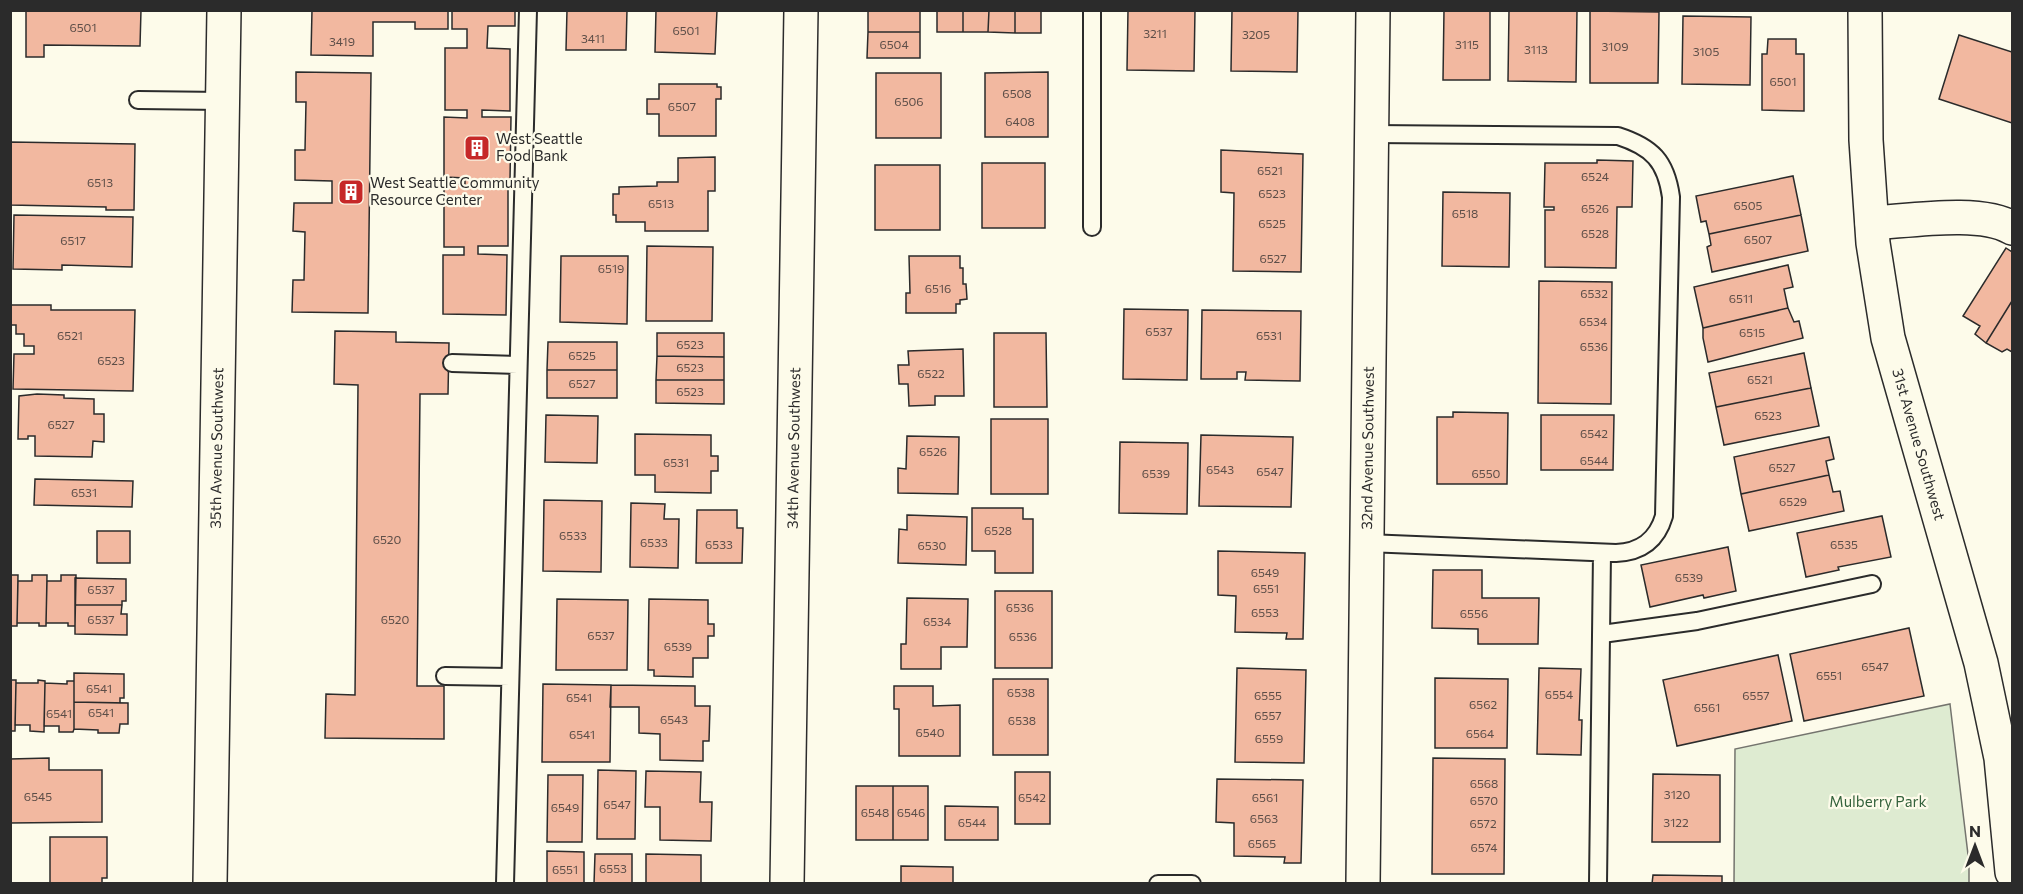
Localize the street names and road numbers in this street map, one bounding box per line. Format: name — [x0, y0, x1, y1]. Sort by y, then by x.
street label: 32nd Avenue Southwest — [1357, 366, 1377, 530]
street label: 31st Avenue Southwest — [1889, 366, 1950, 522]
street label: 35th Avenue Southwest — [206, 367, 226, 529]
street label: 34th Avenue Southwest — [783, 367, 803, 529]

